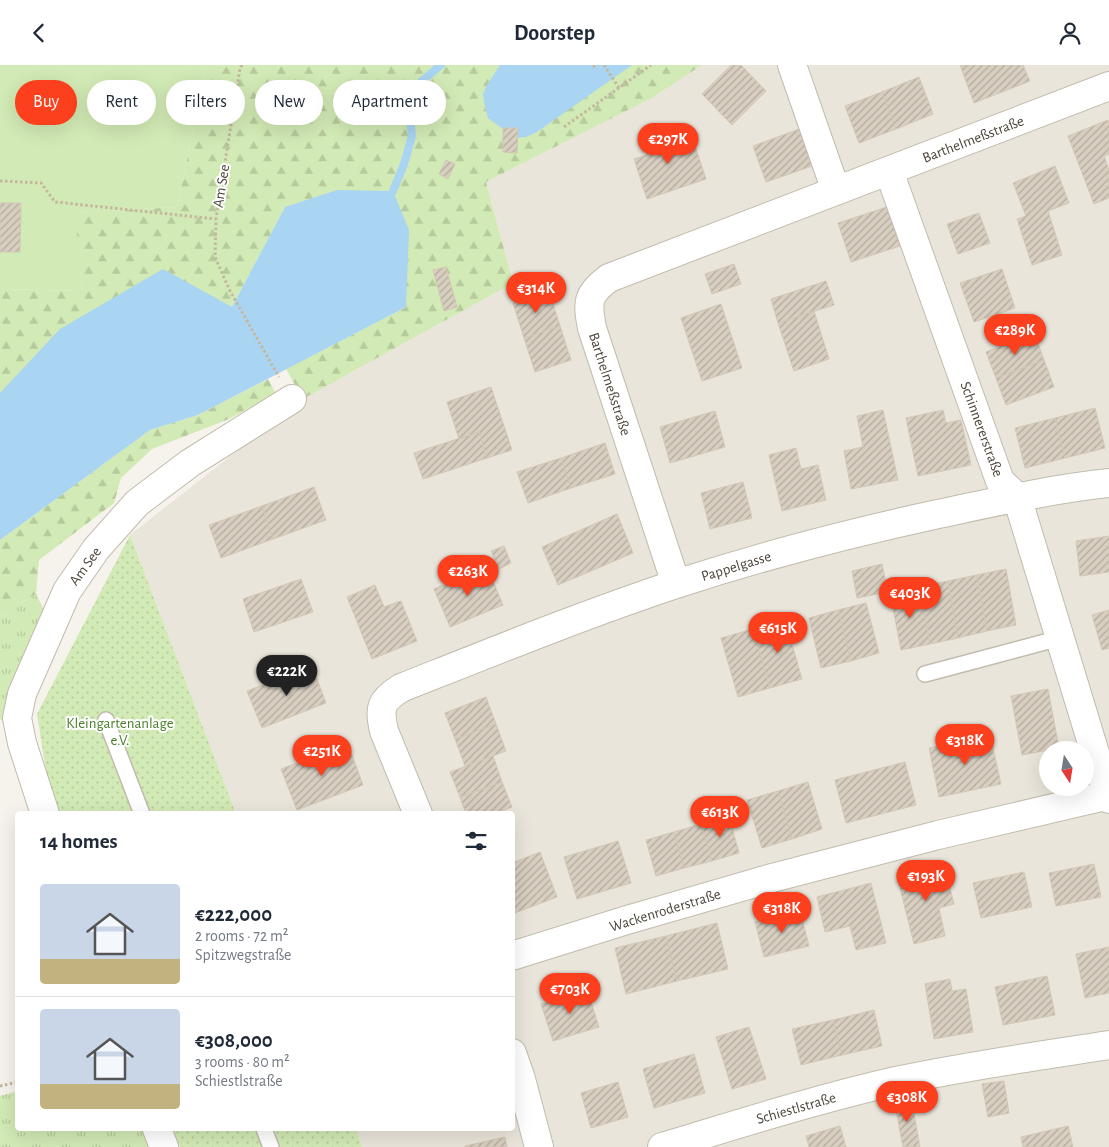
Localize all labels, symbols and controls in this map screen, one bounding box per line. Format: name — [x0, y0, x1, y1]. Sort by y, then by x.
icon: back — [25, 19, 53, 47]
icon: person — [1056, 19, 1084, 47]
text: Doorstep — [514, 22, 595, 44]
chip: Buy — [15, 80, 77, 125]
chip: Rent — [87, 80, 156, 125]
chip: Filters — [166, 80, 245, 125]
chip: New — [255, 80, 323, 125]
chip: Apartment — [333, 80, 446, 125]
street label: Barthelmeßstraße — [920, 113, 1026, 166]
pin: €297K — [633, 123, 703, 165]
text: €297K — [649, 131, 688, 147]
street label: Am See — [211, 163, 232, 209]
pin: €314K — [501, 271, 571, 314]
text: €314K — [517, 280, 555, 296]
pin: €289K — [980, 313, 1050, 356]
text: €289K — [995, 322, 1035, 338]
street label: Barthelmeßstraße — [586, 331, 633, 438]
street label: Schinnererstraße — [957, 380, 1006, 479]
street label: Am See — [67, 544, 104, 588]
street label: Pappelgasse — [699, 549, 773, 584]
pin: €263K — [433, 555, 503, 597]
text: €263K — [449, 563, 487, 579]
pin: €403K — [875, 577, 945, 619]
text: €403K — [890, 585, 930, 601]
pin: €615K — [743, 611, 813, 654]
text: €615K — [759, 620, 797, 636]
pin: €222K — [252, 655, 322, 697]
text: €222K — [267, 663, 307, 679]
park label: Kleingartenanlage e.V. — [66, 716, 174, 748]
pin: €318K — [930, 723, 1000, 766]
text: €318K — [946, 732, 984, 748]
pin: €251K — [287, 735, 357, 777]
north arrow — [1039, 741, 1094, 796]
map controls — [1039, 741, 1094, 796]
text: €251K — [303, 743, 341, 759]
pin: €613K — [685, 795, 755, 838]
text: €613K — [701, 804, 739, 820]
icon: filters — [462, 827, 490, 855]
text: 14 homes — [40, 831, 118, 852]
pin: €193K — [891, 859, 961, 902]
text: €193K — [907, 868, 945, 884]
street label: Wackenroderstraße — [608, 886, 723, 935]
pin: €318K — [747, 891, 817, 934]
text: €318K — [763, 900, 801, 916]
icon: home — [80, 904, 140, 964]
text: €222,000 — [195, 904, 272, 925]
text: 2 rooms · 72 m² — [195, 928, 288, 944]
text: Spitzwegstraße — [195, 947, 292, 963]
pin: €703K — [535, 973, 605, 1015]
text: €703K — [551, 981, 589, 997]
icon: home — [80, 1029, 140, 1089]
text: €308,000 — [195, 1030, 273, 1051]
text: 3 rooms · 80 m² — [195, 1054, 290, 1070]
text: Schiestlstraße — [195, 1073, 283, 1089]
pin: €308K — [872, 1081, 942, 1123]
text: €308K — [887, 1089, 927, 1105]
street label: Schiestlstraße — [755, 1090, 838, 1127]

